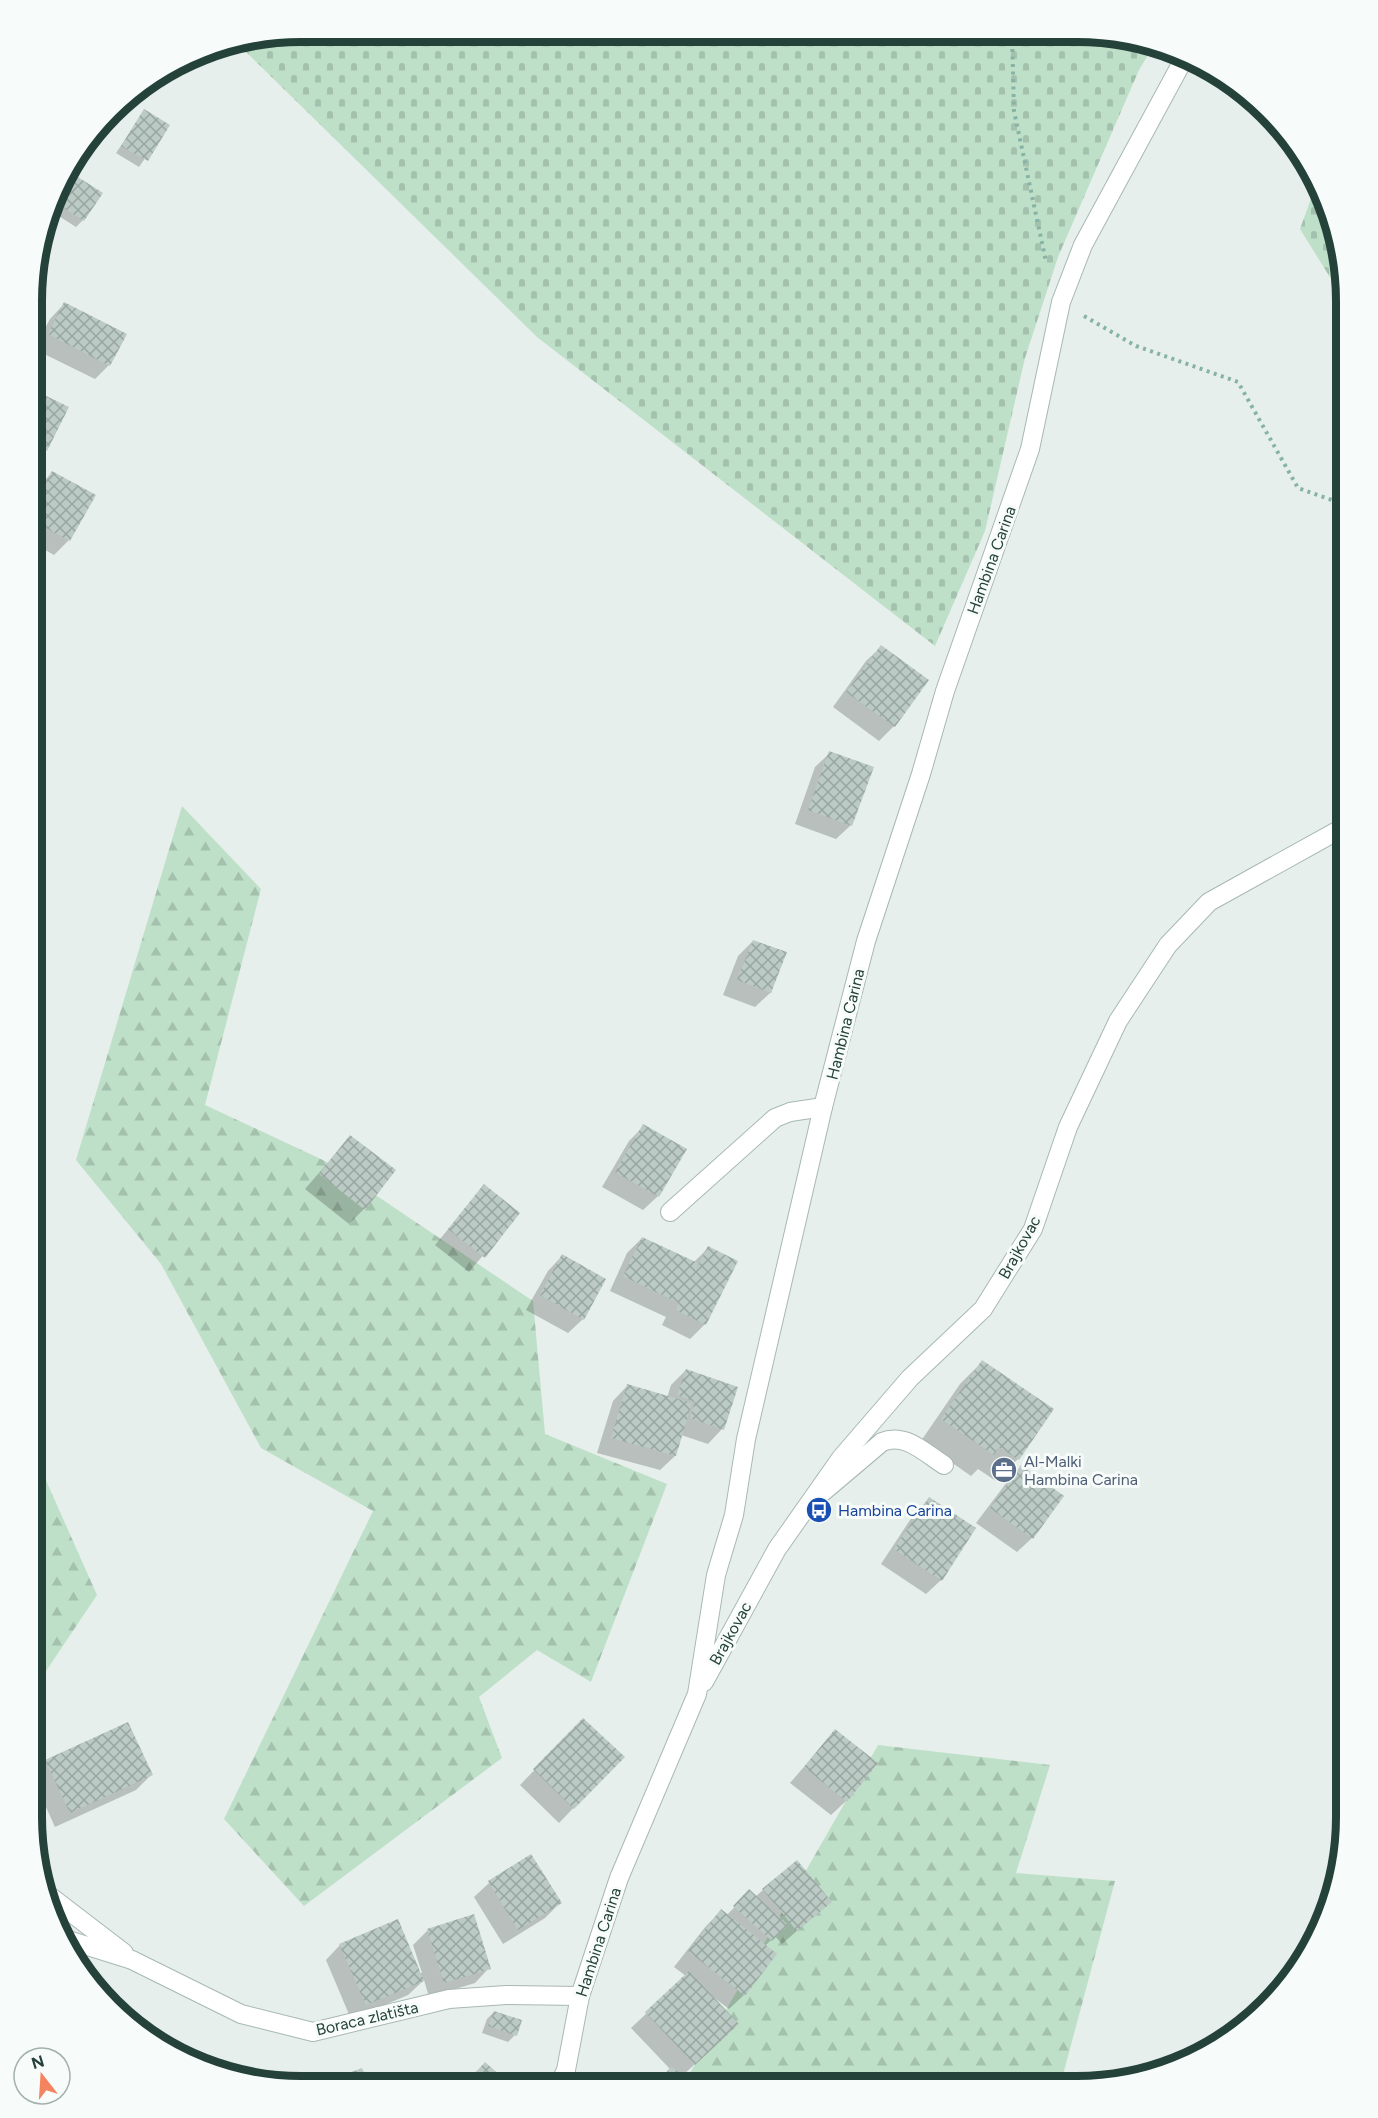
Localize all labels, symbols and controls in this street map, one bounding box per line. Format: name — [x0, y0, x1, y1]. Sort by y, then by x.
street label: Hambina Carina — [963, 503, 1020, 617]
street label: Hambina Carina — [822, 967, 868, 1082]
street label: Brajkovac — [994, 1212, 1045, 1282]
place label: Al-Malki Hambina Carina — [1024, 1452, 1138, 1489]
office icon: Al-Malki Hambina Carina — [989, 1455, 1019, 1485]
bus stop icon: Hambina Carina — [804, 1495, 834, 1525]
place label: Hambina Carina — [838, 1501, 952, 1520]
street label: Brajkovac — [705, 1598, 756, 1668]
street label: Hambina Carina — [572, 1885, 625, 1999]
street label: Boraca zlatišta — [314, 1997, 420, 2039]
north arrow — [12, 2046, 72, 2106]
text: N — [29, 2051, 46, 2073]

